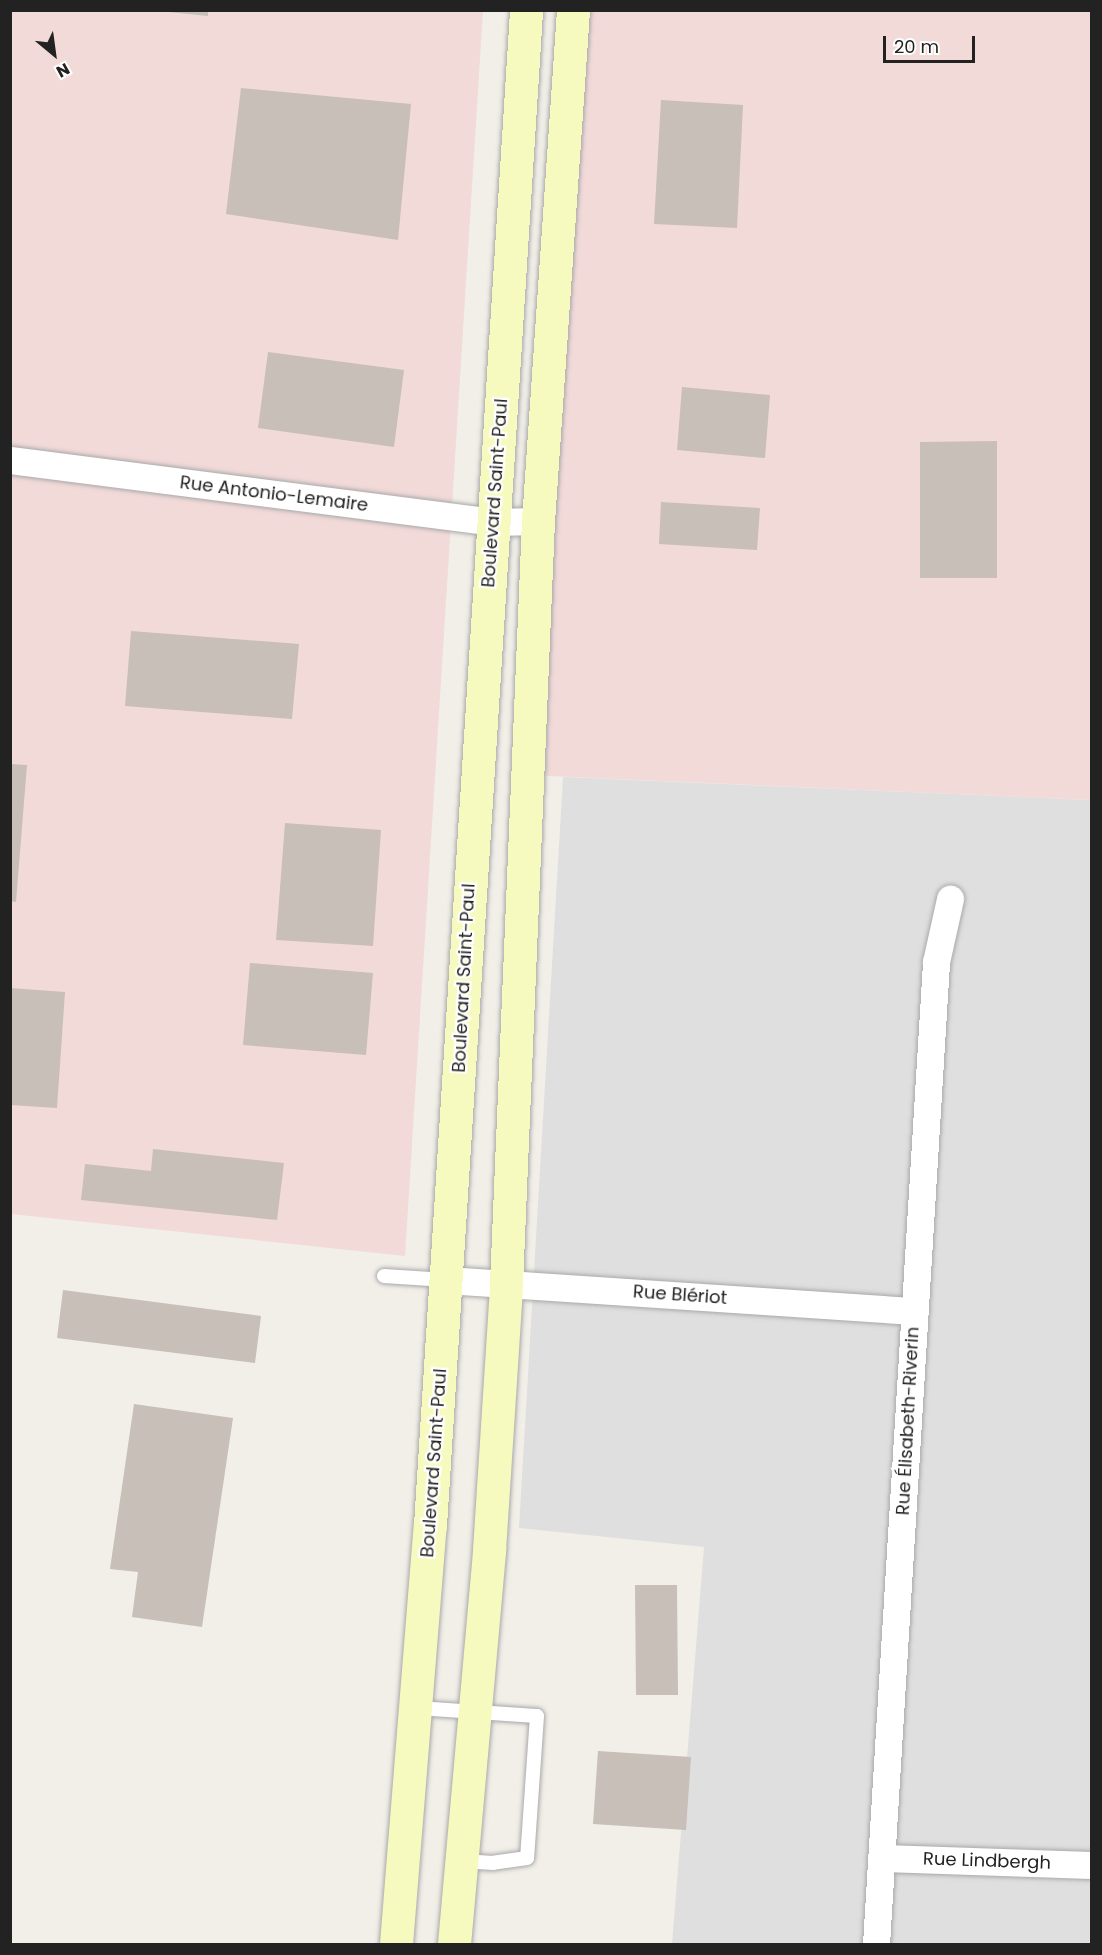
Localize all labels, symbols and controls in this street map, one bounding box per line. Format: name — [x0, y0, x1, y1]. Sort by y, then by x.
north arrow — [24, 24, 84, 84]
scale bar — [886, 24, 978, 62]
text: 20 m — [894, 34, 939, 59]
text: N — [52, 57, 74, 83]
street label: Boulevard Saint-Paul — [478, 398, 512, 588]
street label: Rue Antonio-Lemaire — [179, 472, 369, 516]
street label: Boulevard Saint-Paul — [448, 883, 480, 1073]
street label: Rue Blériot — [632, 1281, 728, 1309]
street label: Rue Élisabeth-Riverin — [892, 1326, 924, 1516]
street label: Boulevard Saint-Paul — [417, 1368, 451, 1558]
street label: Rue Lindbergh — [923, 1848, 1051, 1874]

